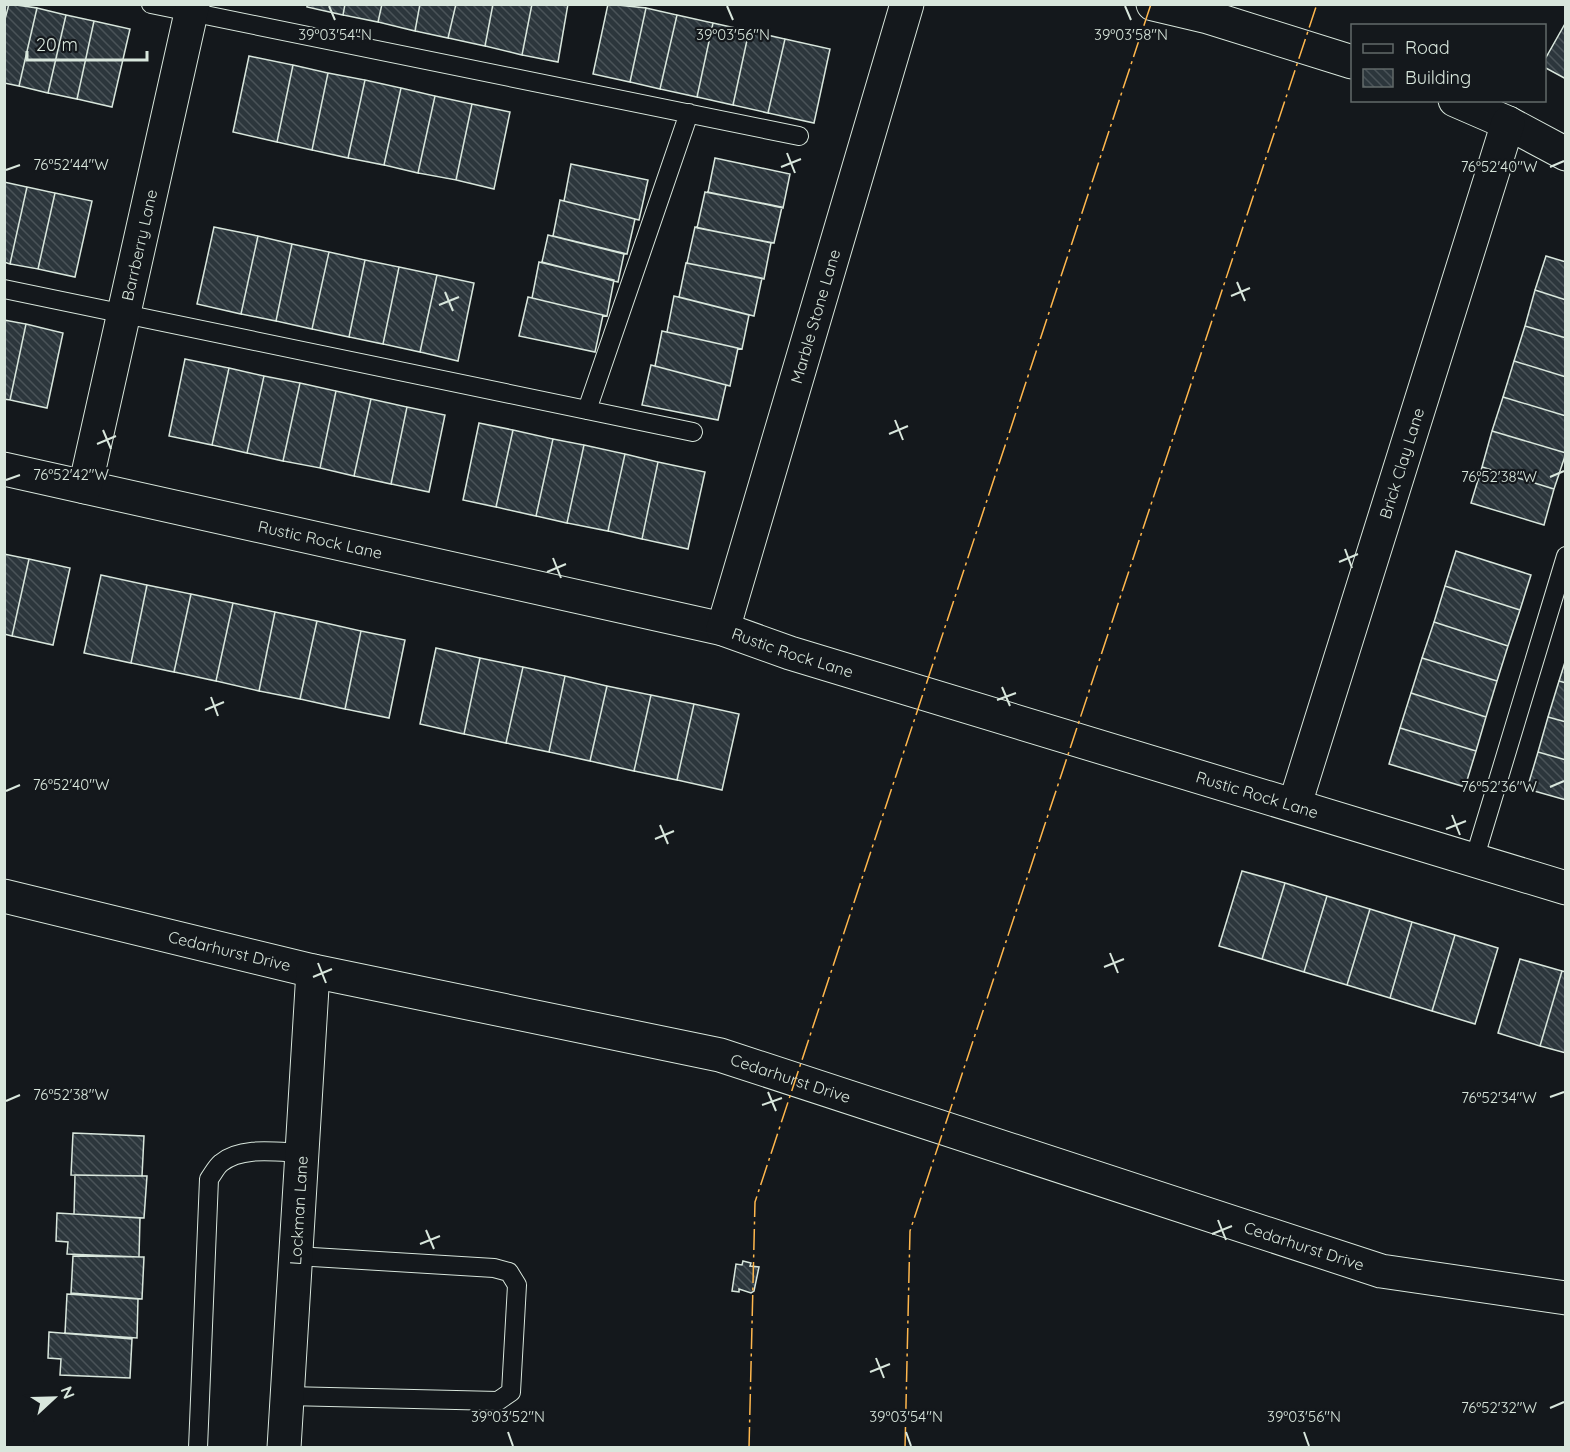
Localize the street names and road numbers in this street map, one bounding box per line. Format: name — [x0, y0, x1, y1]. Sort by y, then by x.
street label: Barrberry Lane — [117, 187, 161, 303]
street label: Marble Stone Lane — [786, 247, 844, 386]
street label: Brick Clay Lane — [1375, 405, 1428, 521]
street label: Rustic Rock Lane — [256, 516, 384, 563]
street label: Rustic Rock Lane — [729, 623, 856, 682]
street label: Rustic Rock Lane — [1194, 767, 1321, 822]
street label: Cedarhurst Drive — [166, 926, 293, 975]
street label: Cedarhurst Drive — [728, 1049, 853, 1107]
street label: Lockman Lane — [285, 1155, 312, 1266]
street label: Cedarhurst Drive — [1241, 1217, 1367, 1275]

